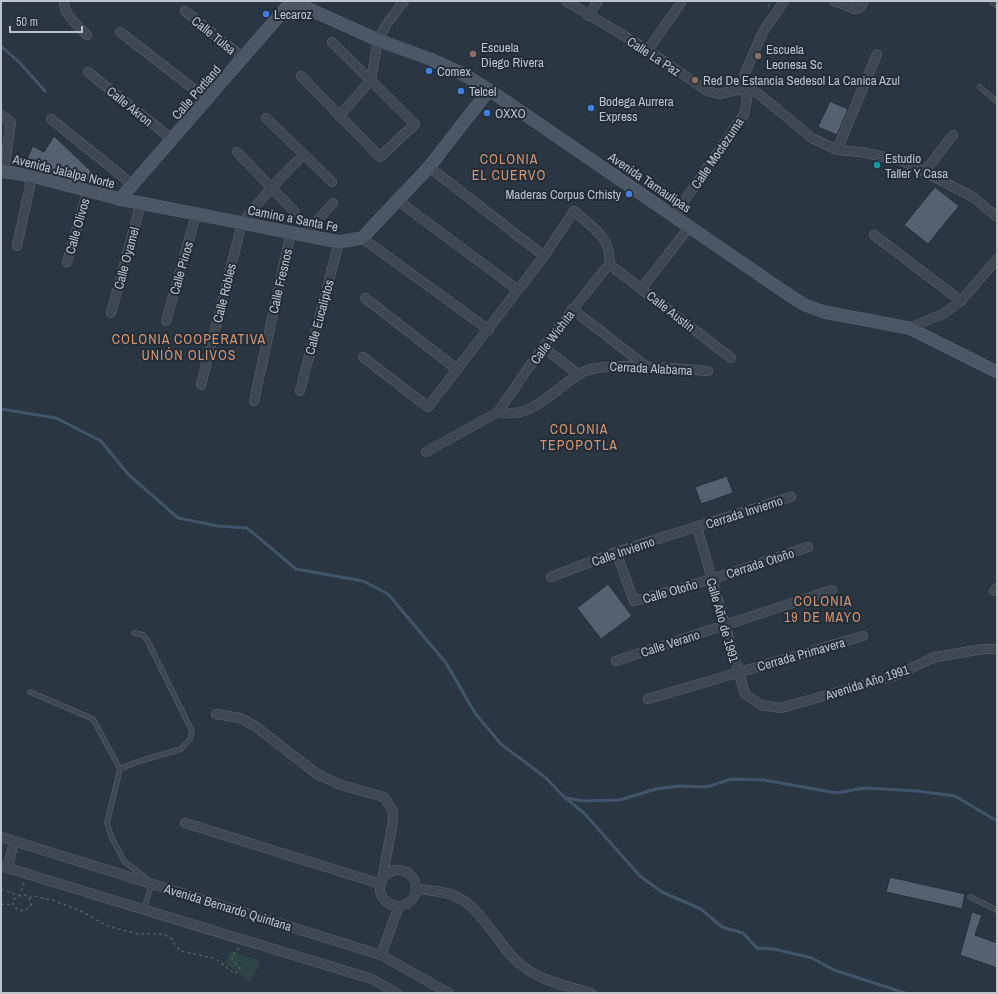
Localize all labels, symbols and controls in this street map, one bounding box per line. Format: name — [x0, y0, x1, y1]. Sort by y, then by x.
place label: Lecaroz — [274, 6, 312, 23]
scale bar — [10, 8, 82, 34]
marker: Lecaroz — [261, 9, 271, 19]
street label: Calle Tulsa — [188, 12, 239, 58]
text: 50 m — [16, 14, 38, 30]
street label: Calle La Paz — [624, 33, 684, 80]
place label: Escuela Diego Rivera — [481, 39, 544, 71]
place label: Escuela Leonesa Sc — [766, 41, 822, 73]
marker: Escuela Diego Rivera — [468, 49, 478, 59]
marker: Escuela Leonesa Sc — [753, 51, 763, 61]
street label: Calle Portland — [168, 61, 225, 123]
place label: Comex — [437, 63, 471, 80]
marker: Comex — [424, 66, 434, 76]
place label: Red De Estancia Sedesol La Canica Azul — [703, 72, 900, 89]
marker: Red De Estancia Sedesol La Canica Azul — [690, 75, 700, 85]
street label: Calle Akron — [103, 83, 156, 130]
place label: Telcel — [469, 83, 496, 100]
marker: Telcel — [456, 86, 466, 96]
place label: Bodega Aurrera Express — [599, 93, 674, 125]
marker: Bodega Aurrera Express — [586, 103, 596, 113]
place label: OXXO — [495, 105, 526, 122]
marker: OXXO — [482, 108, 492, 118]
street label: Calle Moctezuma — [687, 114, 748, 192]
street label: Avenida Tamaulipas — [604, 148, 694, 216]
street label: Avenida Jalalpa Norte — [10, 150, 117, 192]
district label: COLONIA EL CUERVO — [472, 150, 546, 184]
place label: Estudio Taller Y Casa — [885, 150, 948, 182]
marker: Estudio Taller Y Casa — [872, 160, 882, 170]
place label: Maderas Corpus Crhisty — [505, 186, 622, 203]
marker: Maderas Corpus Crhisty — [624, 189, 634, 199]
street label: Calle Olivos — [61, 196, 94, 256]
street label: Camino a Santa Fe — [246, 201, 340, 236]
street label: Calle Oyamel — [110, 225, 143, 291]
street label: Calle Pinos — [166, 240, 197, 297]
street label: Calle Fresnos — [265, 247, 296, 315]
street label: Calle Robles — [209, 262, 240, 324]
street label: Calle Eucaliptos — [301, 278, 338, 357]
street label: Calle Austin — [643, 287, 698, 336]
street label: Calle Wichita — [527, 307, 578, 368]
district label: COLONIA COOPERATIVA UNIÓN OLIVOS — [112, 330, 266, 364]
street label: Cerrada Alabama — [609, 358, 693, 379]
district label: COLONIA TEPOPOTLA — [540, 420, 618, 454]
street label: Cerrada Invierno — [703, 492, 785, 533]
street label: Calle Invierno — [589, 533, 657, 570]
street label: Cerrada Otoño — [724, 544, 796, 582]
street label: Calle Otoño — [641, 576, 700, 607]
street label: Calle Año de 1991 — [702, 576, 743, 664]
district label: COLONIA 19 DE MAYO — [784, 592, 862, 626]
street label: Calle Verano — [638, 626, 702, 661]
street label: Cerrada Primavera — [755, 634, 847, 675]
street label: Avenida Año 1991 — [822, 661, 911, 704]
street label: Avenida Bernardo Quintana — [161, 880, 294, 935]

